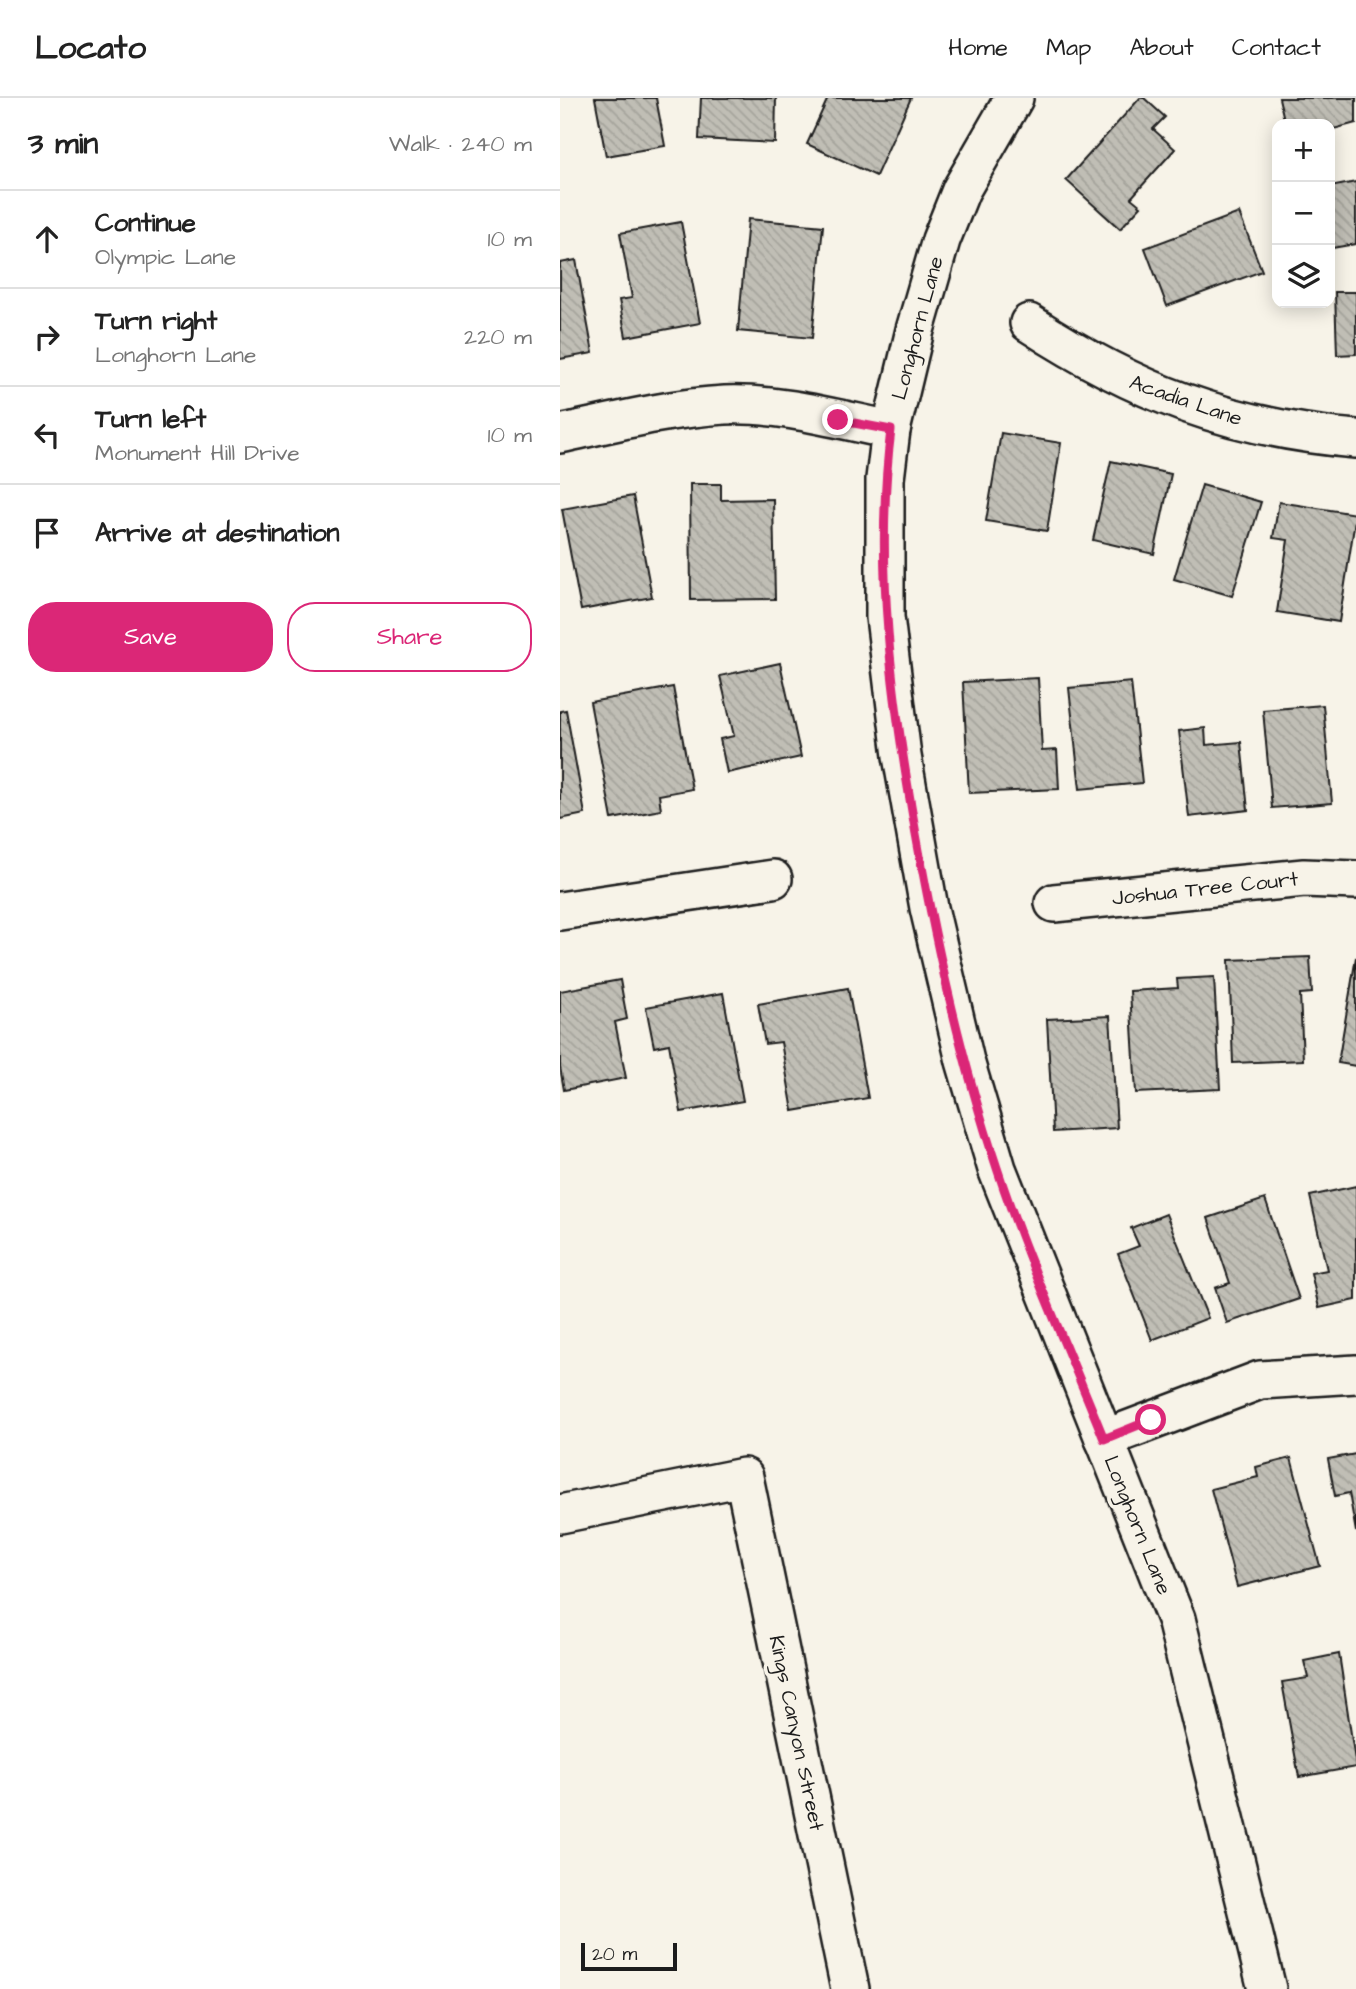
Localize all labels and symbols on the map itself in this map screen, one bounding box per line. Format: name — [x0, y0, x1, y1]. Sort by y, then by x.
street label: Longhorn Lane — [884, 253, 953, 404]
street label: Acadia Lane — [1126, 368, 1246, 433]
route end — [822, 404, 853, 435]
street label: Joshua Tree Court — [1111, 864, 1300, 913]
route start — [1135, 1404, 1166, 1435]
street label: Longhorn Lane — [1095, 1451, 1179, 1600]
street label: Kings Canyon Street — [760, 1633, 832, 1834]
scale bar — [581, 1940, 677, 1972]

